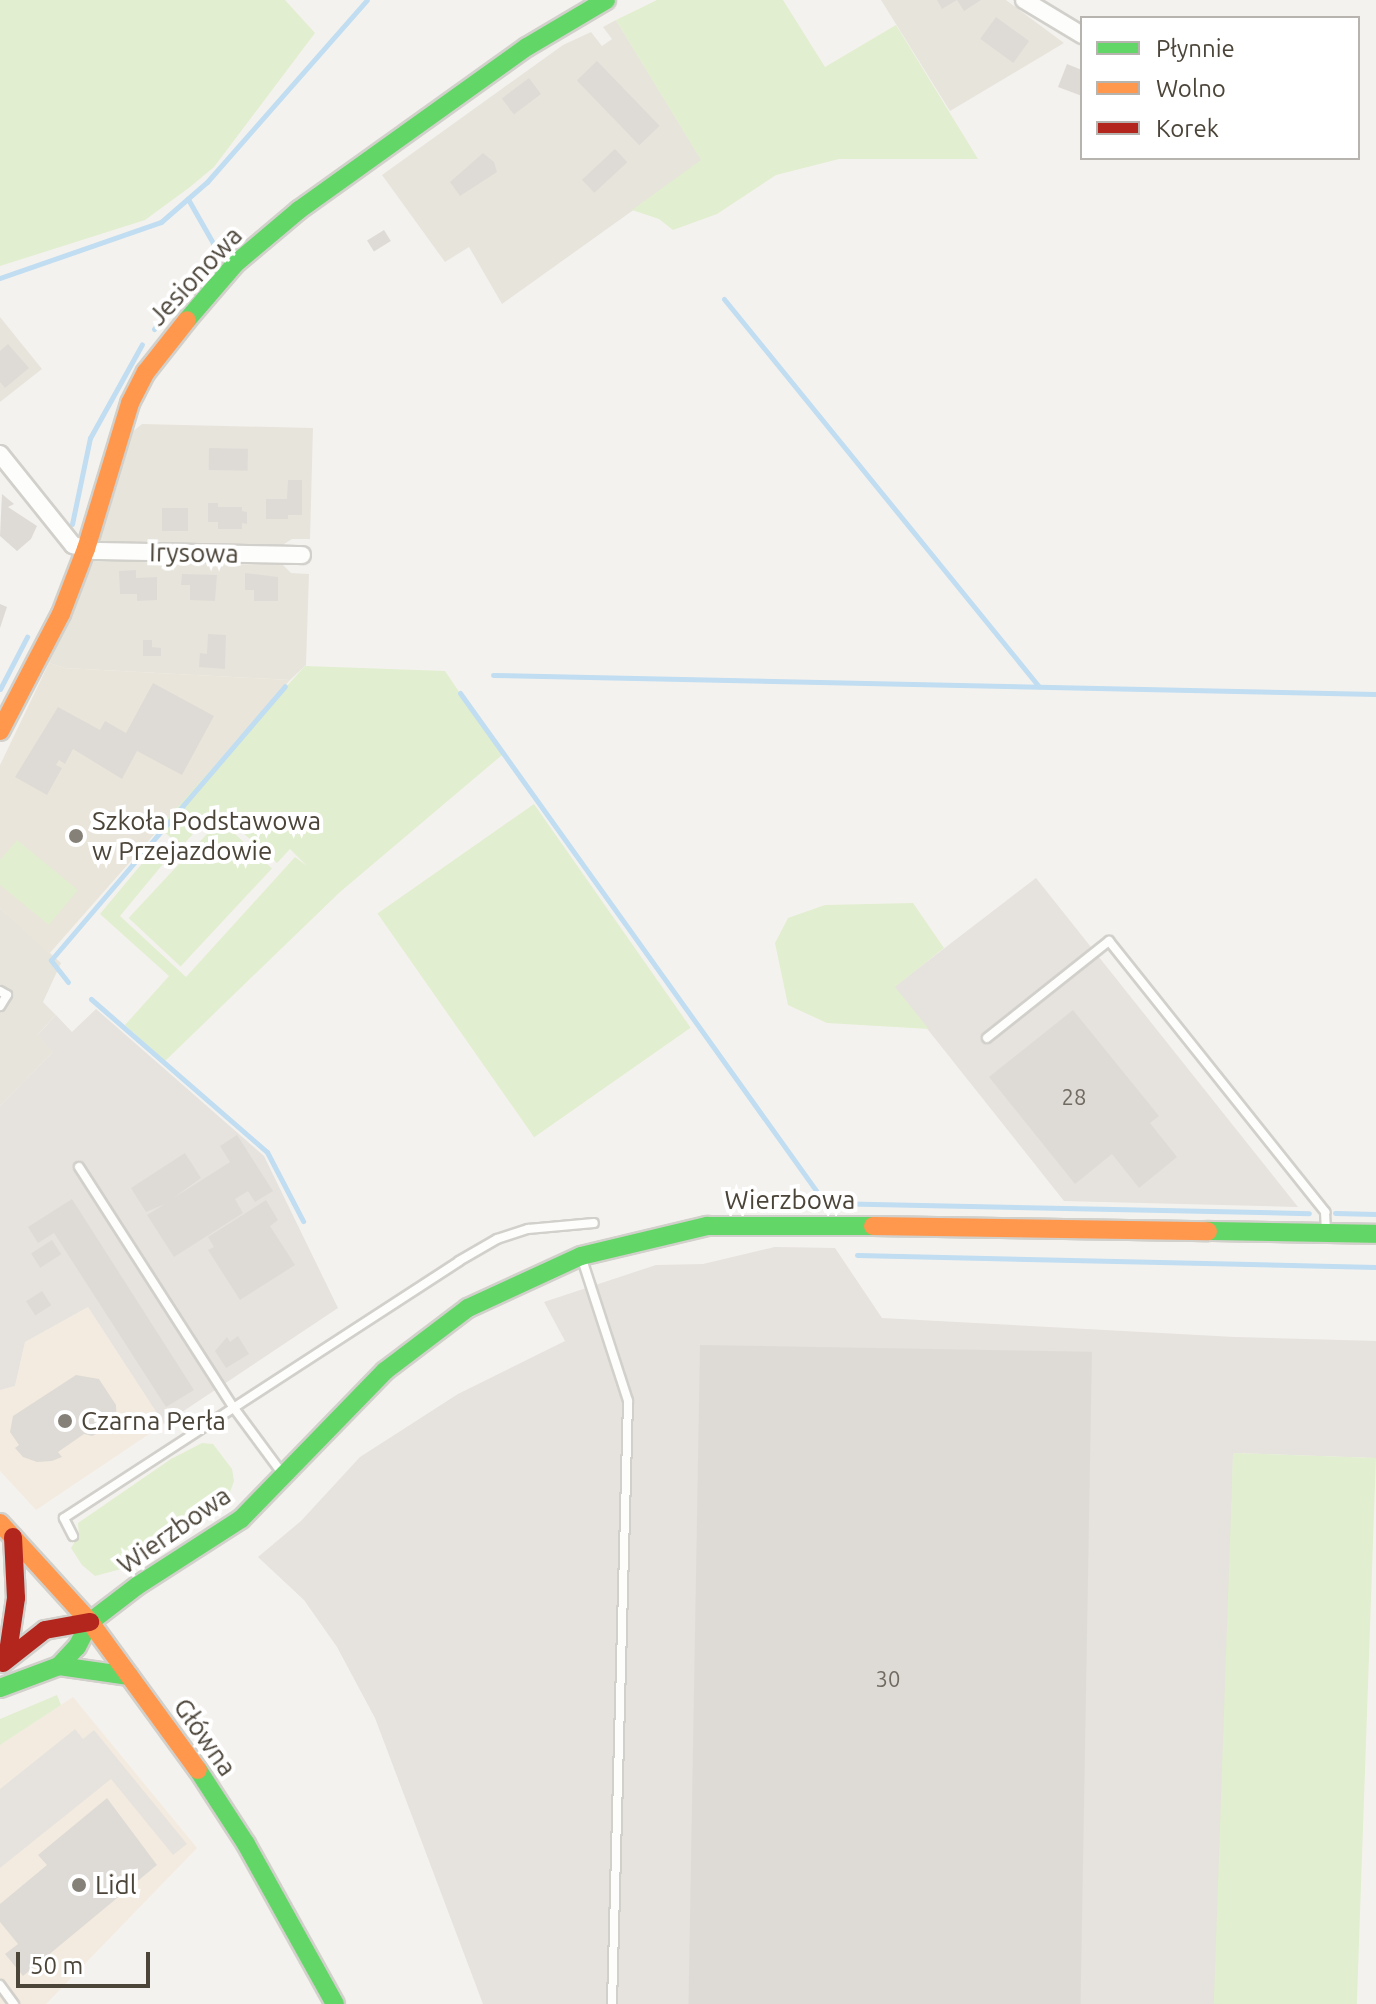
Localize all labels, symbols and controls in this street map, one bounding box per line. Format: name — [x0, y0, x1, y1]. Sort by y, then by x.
legend — [1080, 16, 1360, 160]
text: Płynnie — [1156, 35, 1235, 62]
text: Wolno — [1156, 75, 1226, 102]
text: Korek — [1156, 115, 1219, 142]
street label: Jesionowa — [141, 220, 249, 332]
street label: Irysowa — [149, 537, 239, 569]
place label: Szkoła Podstawowa w Przejazdowie — [92, 805, 321, 866]
marker: Szkoła Podstawowa w Przejazdowie — [67, 827, 85, 845]
house number: 28 — [1062, 1084, 1086, 1110]
street label: Wierzbowa — [725, 1184, 855, 1216]
place label: Czarna Perła — [81, 1405, 226, 1437]
marker: Czarna Perła — [56, 1412, 74, 1430]
street label: Wierzbowa — [111, 1480, 237, 1580]
house number: 30 — [876, 1666, 900, 1692]
street label: Główna — [167, 1692, 243, 1782]
place label: Lidl — [95, 1869, 137, 1901]
marker: Lidl — [70, 1876, 88, 1894]
scale bar — [20, 1936, 154, 1986]
text: 50 m — [30, 1952, 83, 1979]

